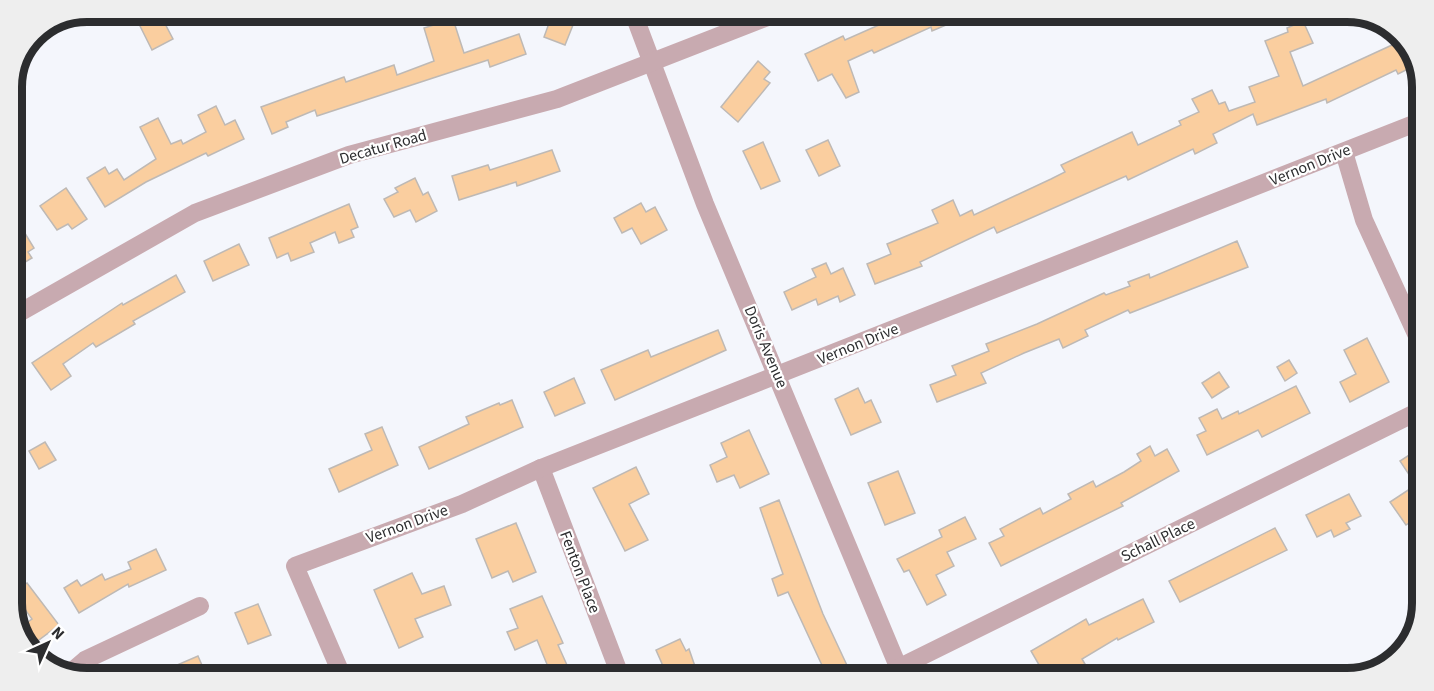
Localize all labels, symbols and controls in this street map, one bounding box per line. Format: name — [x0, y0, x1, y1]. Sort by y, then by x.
street label: Decatur Road — [337, 124, 429, 170]
street label: Vernon Drive — [1266, 139, 1354, 191]
street label: Doris Avenue — [739, 303, 793, 391]
street label: Vernon Drive — [814, 318, 902, 370]
street label: Vernon Drive — [363, 499, 451, 549]
street label: Schall Place — [1117, 513, 1199, 567]
street label: Fenton Place — [554, 528, 606, 616]
north arrow — [18, 613, 78, 673]
text: N — [46, 622, 69, 645]

